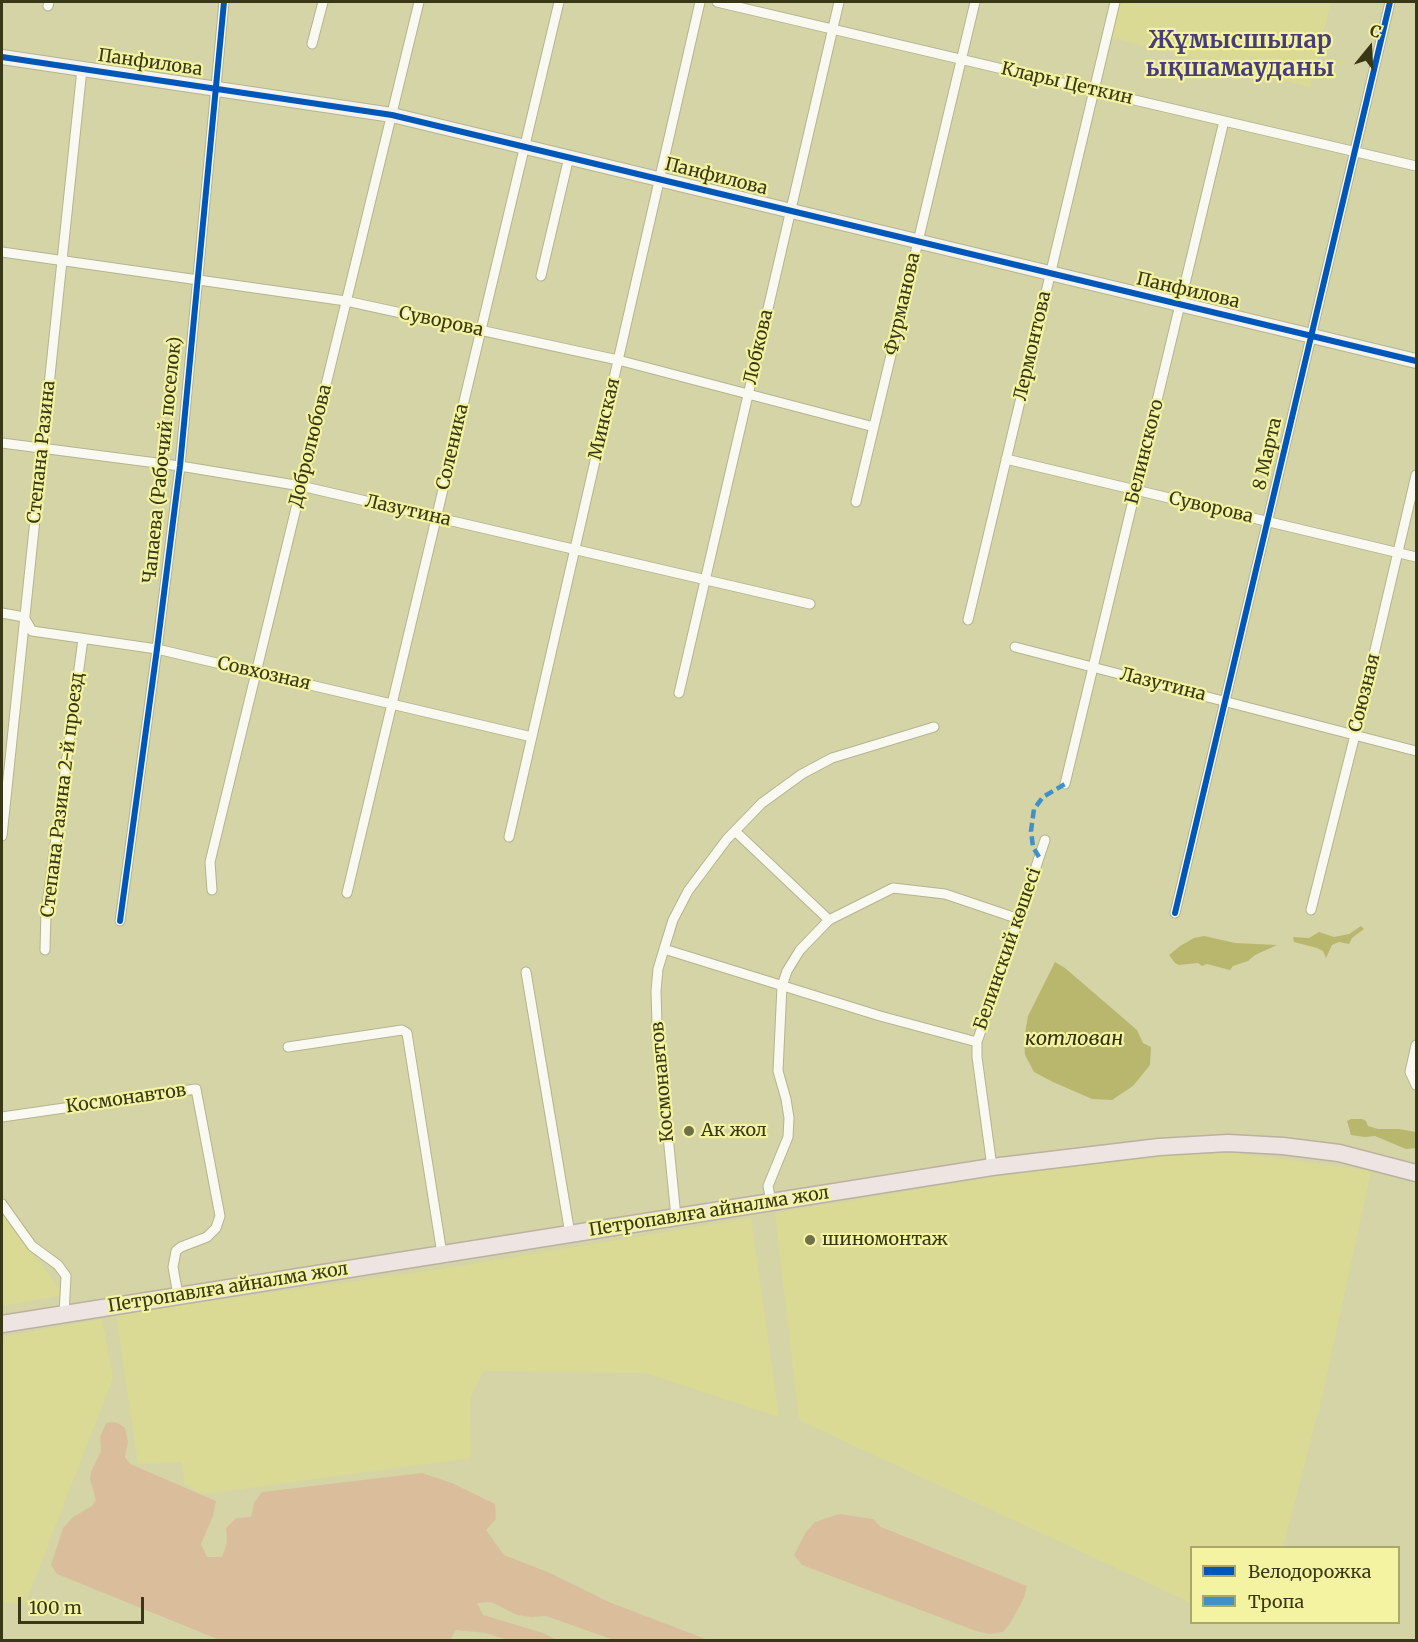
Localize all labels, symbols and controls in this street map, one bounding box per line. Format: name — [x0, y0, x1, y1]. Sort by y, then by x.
north arrow — [1340, 18, 1400, 78]
text: С — [1367, 20, 1384, 42]
district label: Жұмысшылар ықшамауданы — [1146, 27, 1334, 83]
street label: Панфилова — [96, 45, 204, 81]
street label: Клары Цеткин — [999, 58, 1135, 110]
street label: Панфилова — [662, 154, 770, 200]
street label: Фурманова — [881, 250, 925, 358]
street label: Панфилова — [1134, 269, 1242, 313]
street label: Лермонтова — [1010, 289, 1056, 403]
street label: Суворова — [397, 303, 485, 341]
street label: Лобкова — [740, 307, 778, 387]
street label: Чапаева (Рабочий поселок) — [139, 336, 187, 584]
street label: Минская — [585, 376, 625, 462]
street label: Степана Разина — [24, 379, 60, 525]
street label: Добролюбова — [285, 382, 337, 510]
street label: Белинского — [1122, 397, 1168, 507]
street label: Соленика — [433, 402, 473, 492]
street label: 8 Марта — [1249, 416, 1287, 492]
street label: Суворова — [1167, 488, 1255, 528]
street label: Лазутина — [363, 491, 453, 531]
street label: Союзная — [1345, 652, 1385, 734]
street label: Совхозная — [215, 653, 313, 695]
street label: Лазутина — [1118, 664, 1208, 706]
street label: Степана Разина 2-й проезд — [37, 671, 89, 919]
street label: Белинский көшесі — [970, 865, 1046, 1033]
street label: Космонавтов — [647, 1021, 679, 1143]
water label: котлован — [1025, 1027, 1123, 1051]
street label: Космонавтов — [65, 1080, 187, 1118]
place label: Ак жол — [701, 1120, 767, 1142]
marker: Ак жол — [682, 1124, 696, 1138]
street label: Петропавлға айналма жол — [587, 1182, 831, 1242]
place label: шиномонтаж — [822, 1229, 948, 1251]
marker: шиномонтаж — [803, 1233, 817, 1247]
street label: Петропавлға айналма жол — [106, 1258, 350, 1318]
legend — [1190, 1546, 1400, 1624]
text: Велодорожка — [1248, 1560, 1371, 1583]
scale bar — [21, 1585, 147, 1623]
text: Тропа — [1248, 1590, 1304, 1613]
text: 100 m — [29, 1596, 82, 1619]

